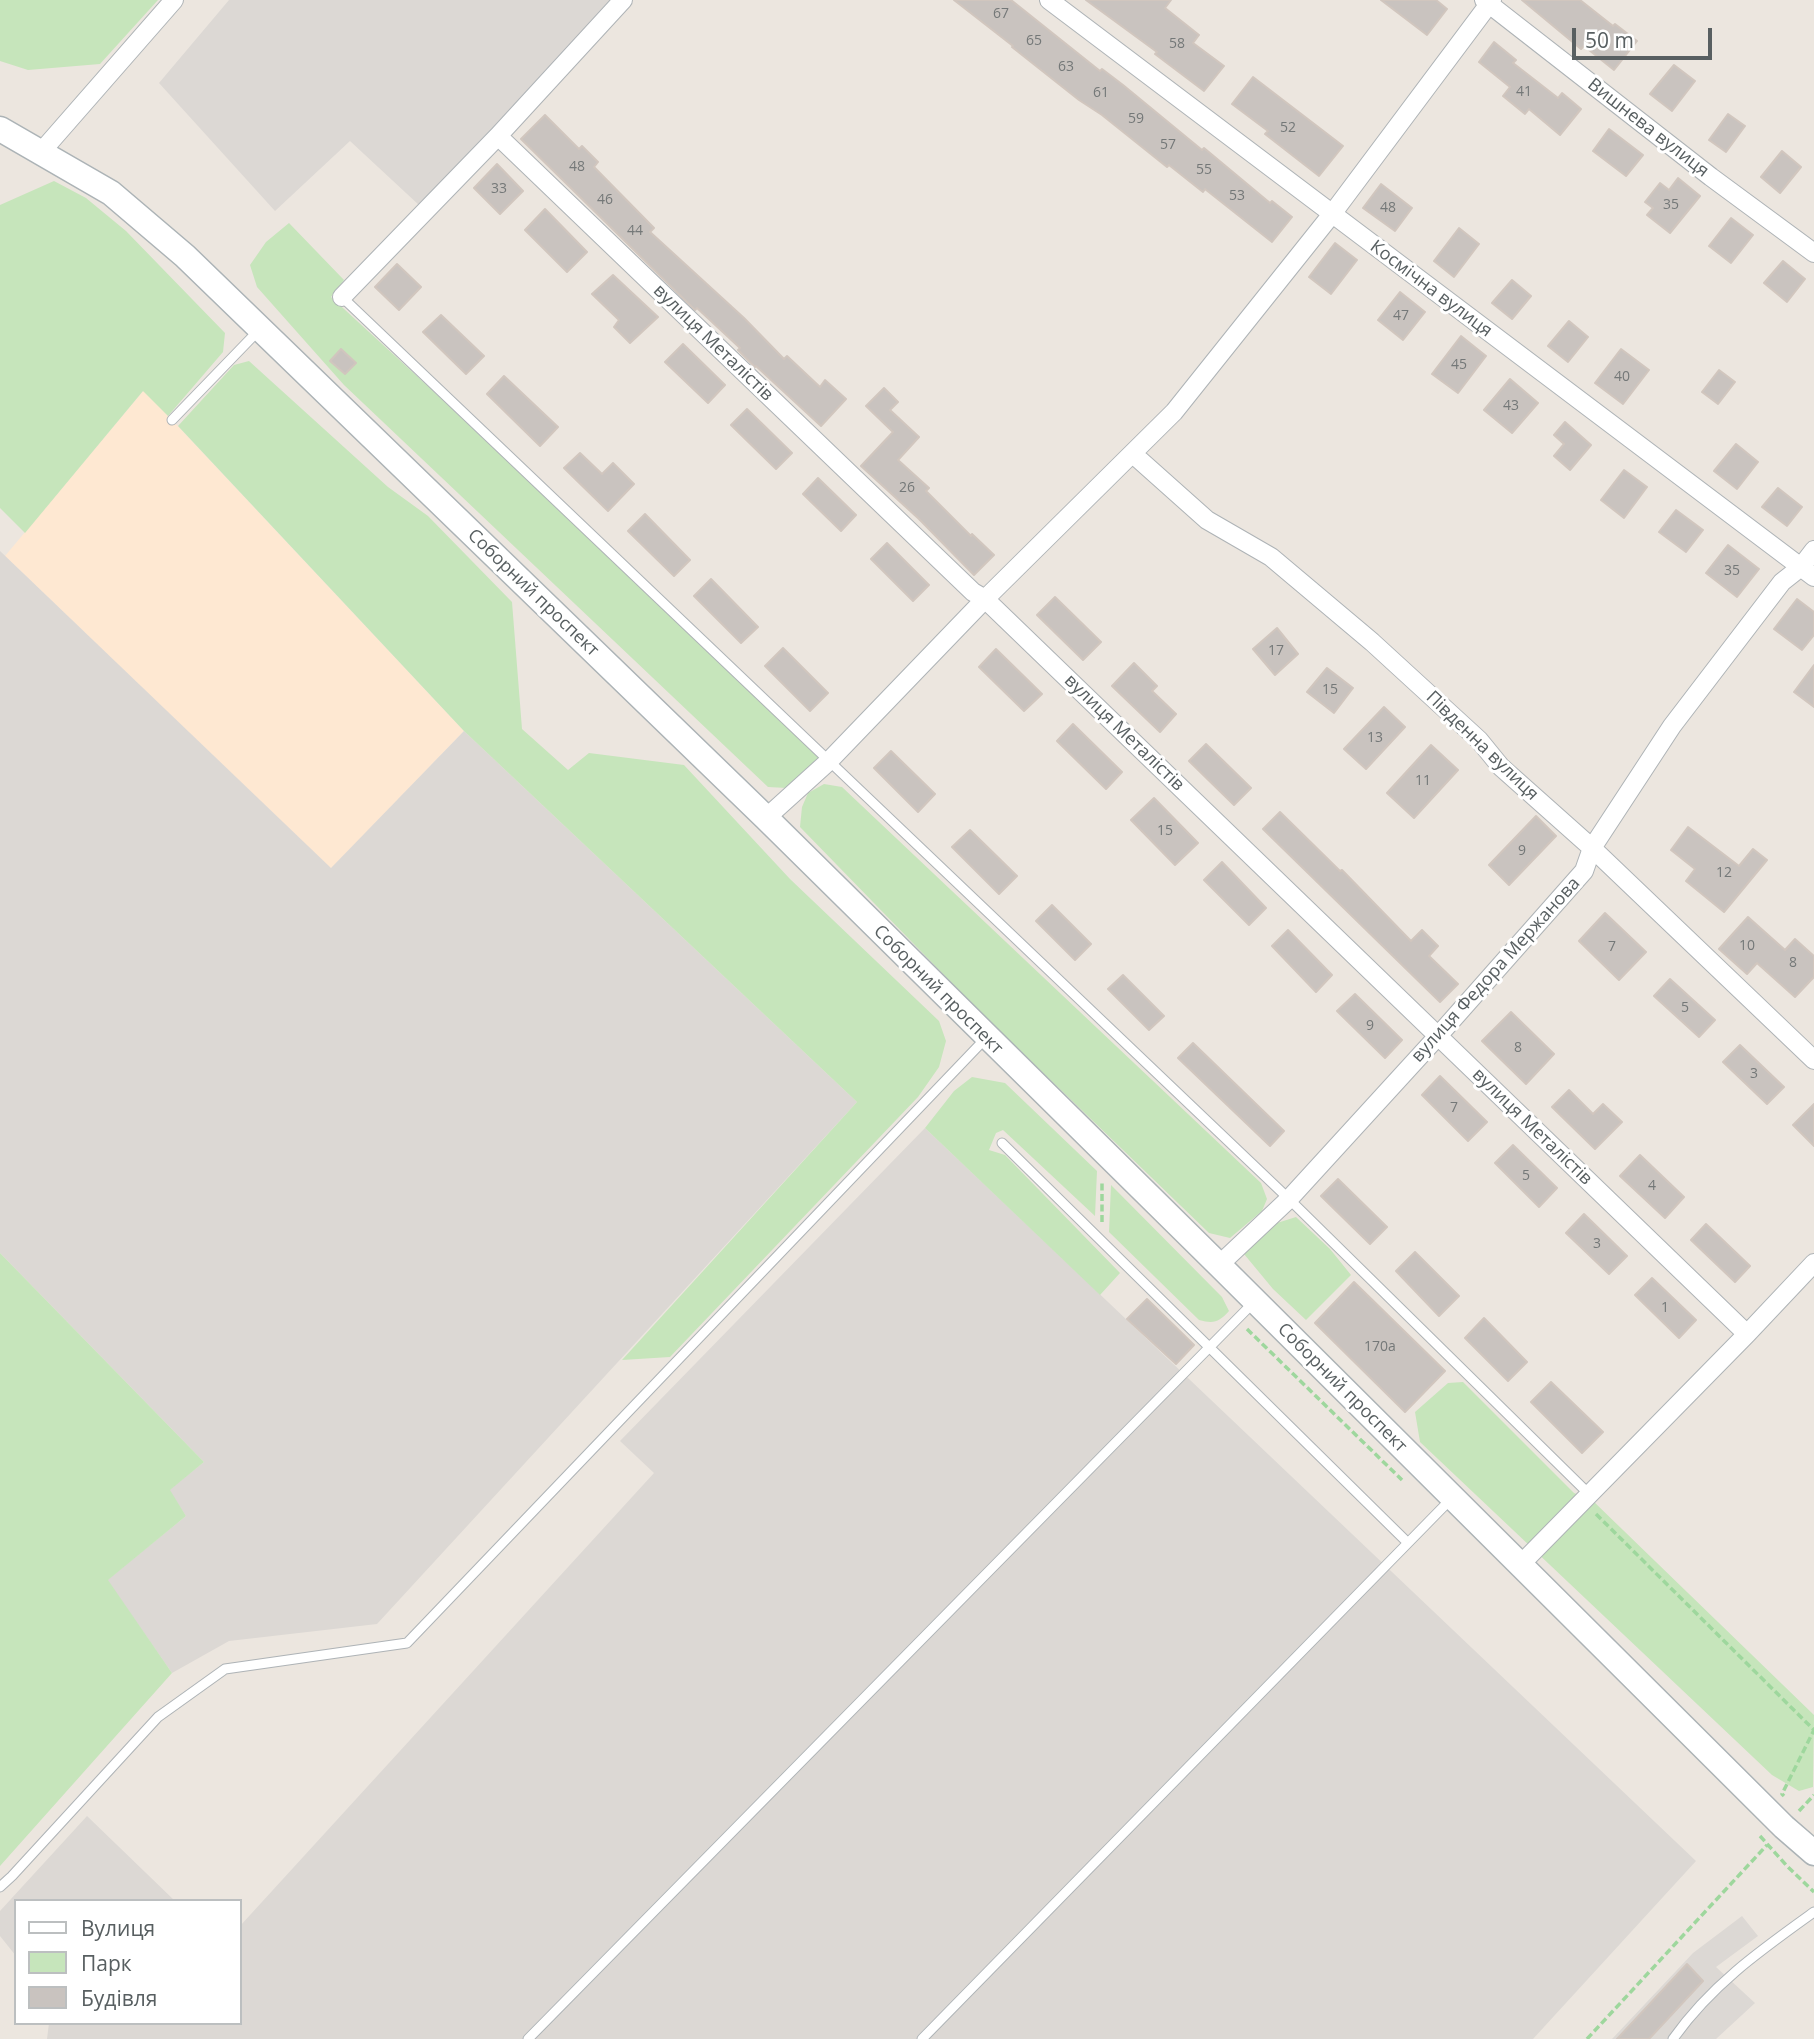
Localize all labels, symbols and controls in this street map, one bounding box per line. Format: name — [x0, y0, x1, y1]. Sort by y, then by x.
house number: 67 — [993, 6, 1009, 22]
scale bar — [1576, 14, 1716, 58]
text: 50 m — [1585, 26, 1634, 54]
house number: 65 — [1026, 33, 1042, 49]
house number: 58 — [1169, 36, 1185, 52]
house number: 63 — [1058, 59, 1074, 75]
street label: Вишнева вулиця — [1583, 74, 1713, 182]
house number: 41 — [1516, 84, 1532, 100]
house number: 61 — [1093, 85, 1109, 101]
house number: 59 — [1128, 111, 1144, 127]
house number: 52 — [1280, 120, 1296, 136]
house number: 57 — [1160, 137, 1176, 153]
house number: 48 — [569, 159, 585, 175]
house number: 55 — [1196, 162, 1212, 178]
house number: 33 — [491, 181, 507, 197]
house number: 53 — [1229, 188, 1245, 204]
house number: 46 — [597, 192, 613, 208]
house number: 35 — [1663, 197, 1679, 213]
house number: 48 — [1380, 200, 1396, 216]
house number: 44 — [627, 223, 643, 239]
street label: Космічна вулиця — [1366, 236, 1496, 342]
street label: вулиця Металістів — [648, 280, 778, 406]
house number: 47 — [1393, 308, 1409, 324]
house number: 45 — [1451, 357, 1467, 373]
house number: 40 — [1614, 369, 1630, 385]
house number: 43 — [1503, 398, 1519, 414]
house number: 26 — [899, 480, 915, 496]
street label: Соборний проспект — [463, 525, 603, 661]
house number: 35 — [1724, 563, 1740, 579]
house number: 17 — [1268, 643, 1284, 659]
street label: вулиця Металістів — [1059, 670, 1189, 796]
house number: 15 — [1322, 682, 1338, 698]
street label: Південна вулиця — [1421, 687, 1543, 805]
house number: 13 — [1367, 730, 1383, 746]
house number: 11 — [1415, 773, 1431, 789]
house number: 15 — [1157, 823, 1173, 839]
house number: 9 — [1518, 843, 1526, 859]
house number: 12 — [1716, 865, 1732, 881]
street label: вулиця Федора Мержанова — [1407, 873, 1585, 1067]
street label: Соборний проспект — [869, 921, 1007, 1059]
house number: 10 — [1739, 938, 1755, 954]
house number: 7 — [1608, 939, 1616, 955]
house number: 8 — [1789, 955, 1797, 971]
house number: 5 — [1681, 1000, 1689, 1016]
house number: 9 — [1366, 1018, 1374, 1034]
house number: 8 — [1514, 1040, 1522, 1056]
street label: вулиця Металістів — [1467, 1064, 1597, 1190]
house number: 3 — [1750, 1066, 1758, 1082]
house number: 7 — [1450, 1100, 1458, 1116]
house number: 5 — [1522, 1168, 1530, 1184]
house number: 4 — [1648, 1178, 1656, 1194]
house number: 3 — [1593, 1236, 1601, 1252]
house number: 1 — [1661, 1300, 1669, 1316]
street label: Соборний проспект — [1273, 1319, 1411, 1457]
house number: 170а — [1364, 1339, 1396, 1355]
legend — [14, 1899, 242, 2025]
text: Вулиця — [81, 1914, 155, 1942]
text: Парк — [81, 1949, 132, 1977]
text: Будівля — [81, 1984, 157, 2012]

